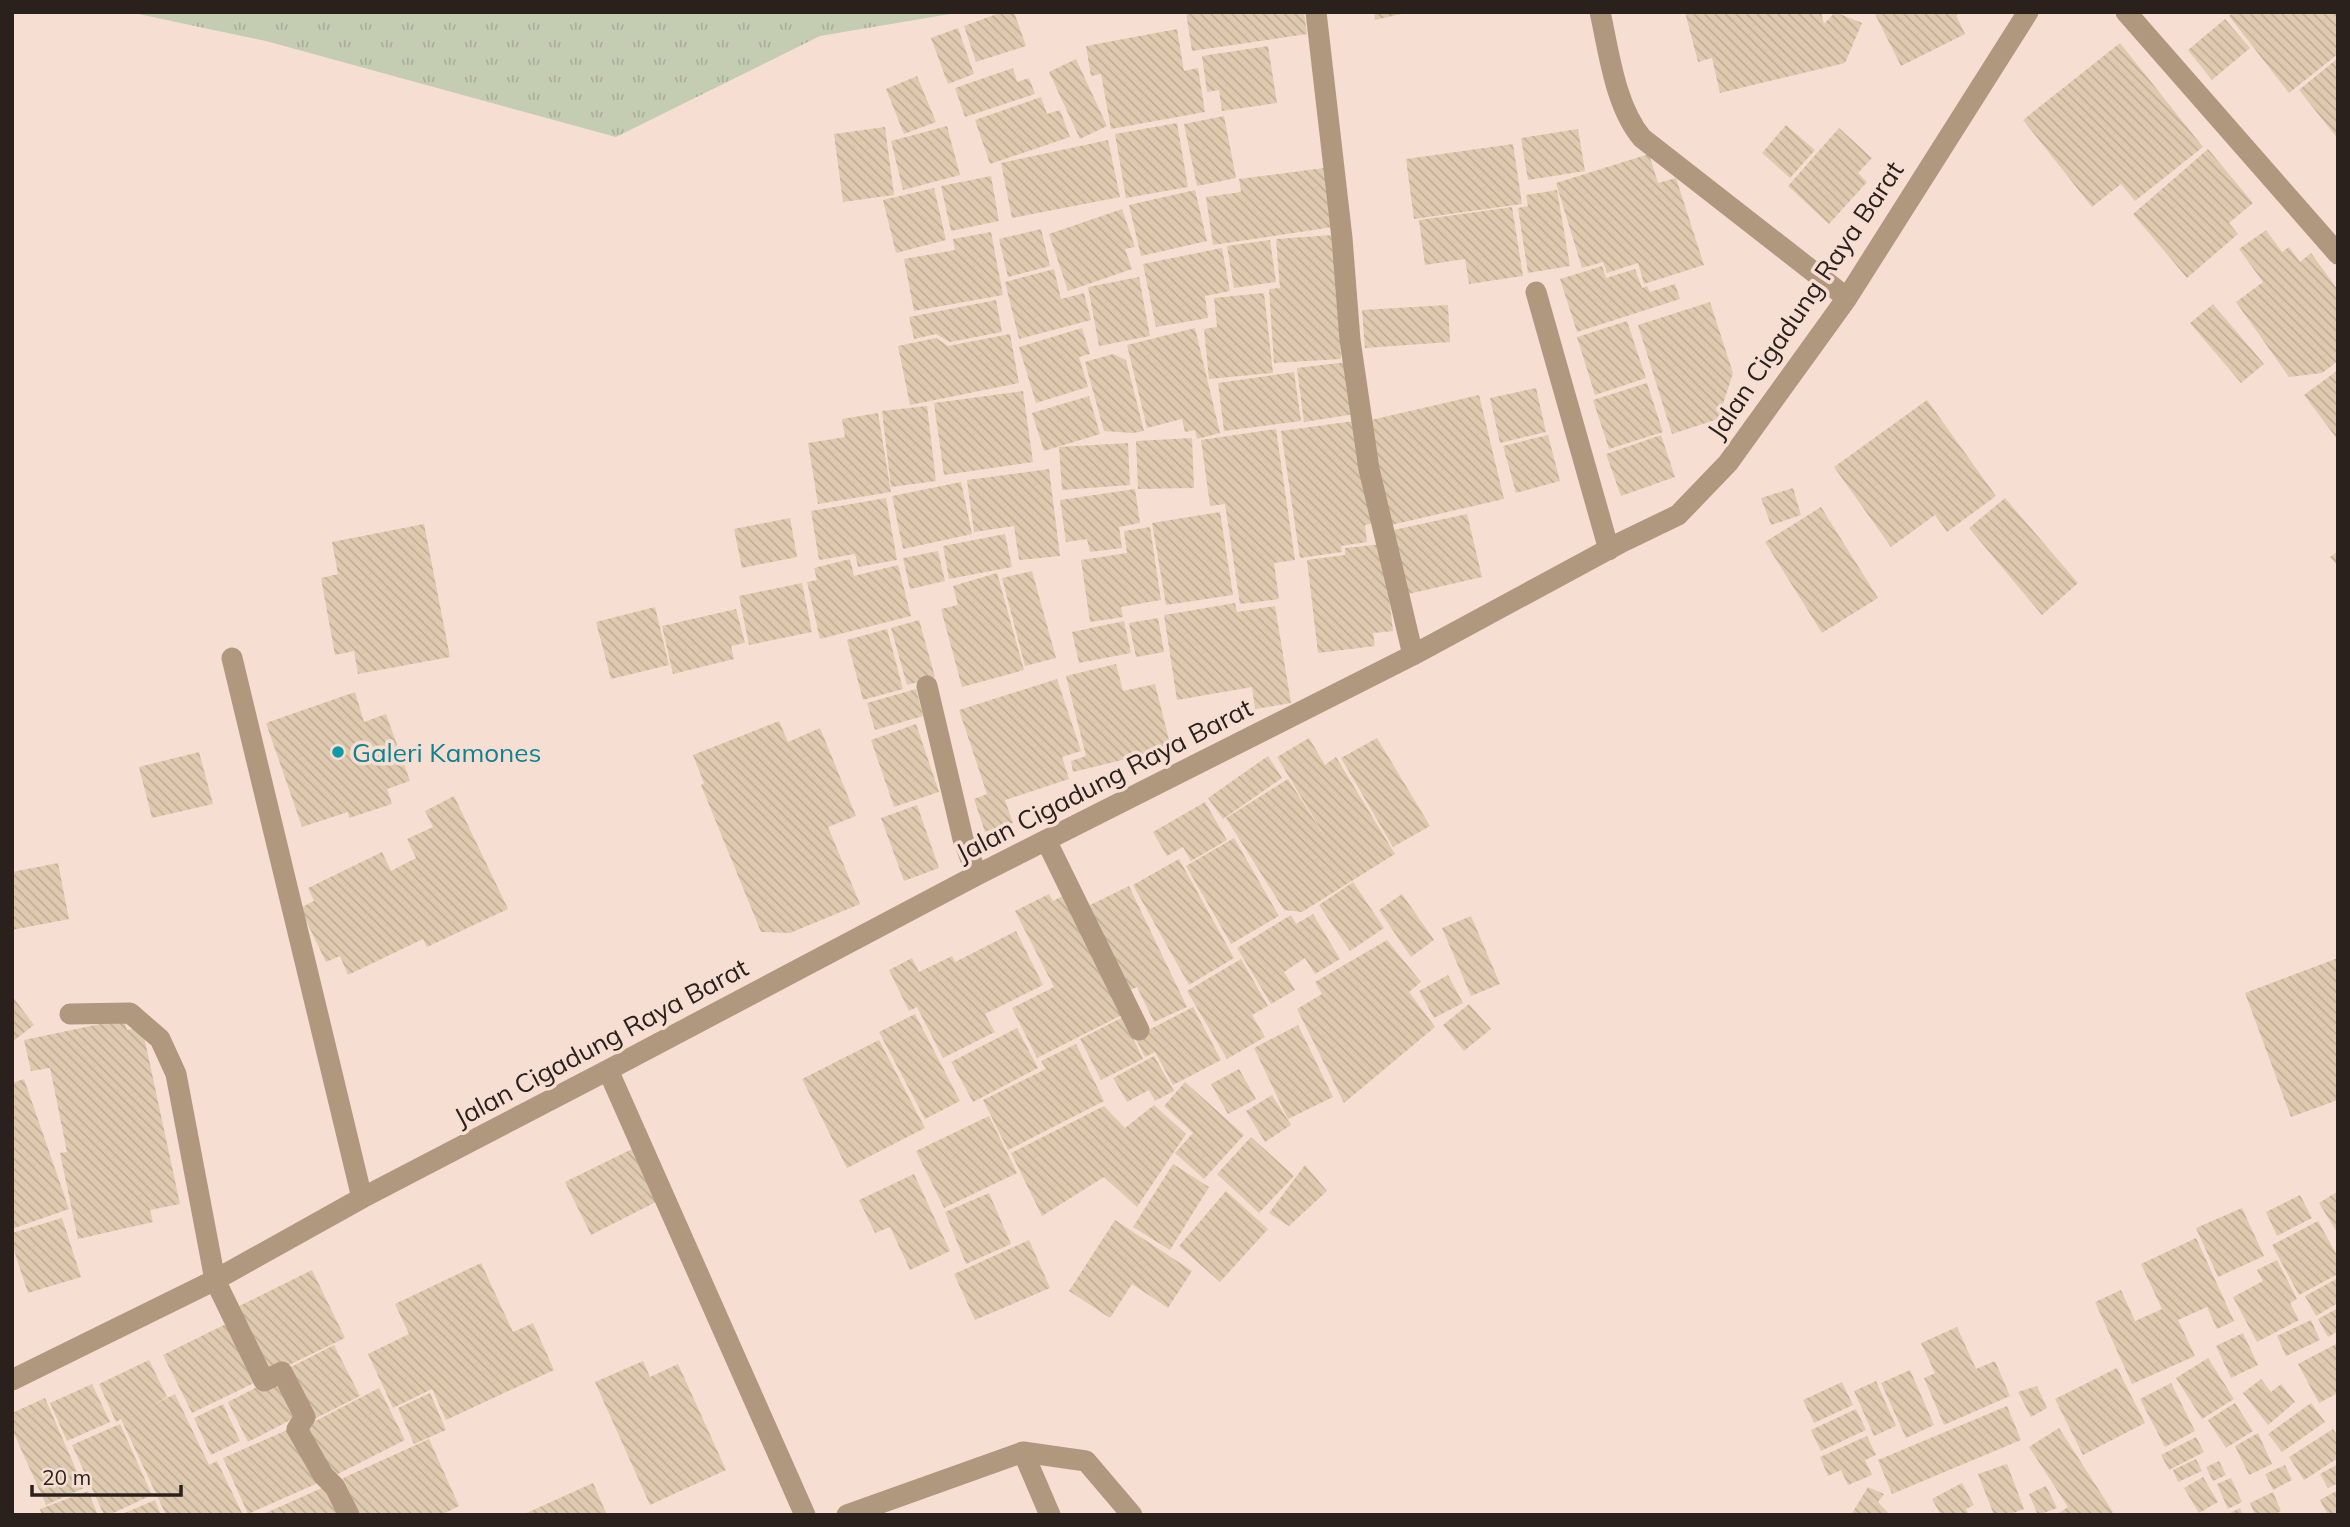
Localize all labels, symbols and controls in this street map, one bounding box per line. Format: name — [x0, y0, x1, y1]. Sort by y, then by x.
street label: Jalan Cigadung Raya Barat — [1700, 155, 1910, 445]
street label: Jalan Cigadung Raya Barat — [950, 691, 1258, 869]
place label: Galeri Kamones — [352, 736, 541, 769]
marker: Galeri Kamones — [330, 744, 346, 760]
street label: Jalan Cigadung Raya Barat — [448, 950, 754, 1134]
scale bar — [32, 1454, 180, 1498]
text: 20 m — [42, 1464, 91, 1490]

